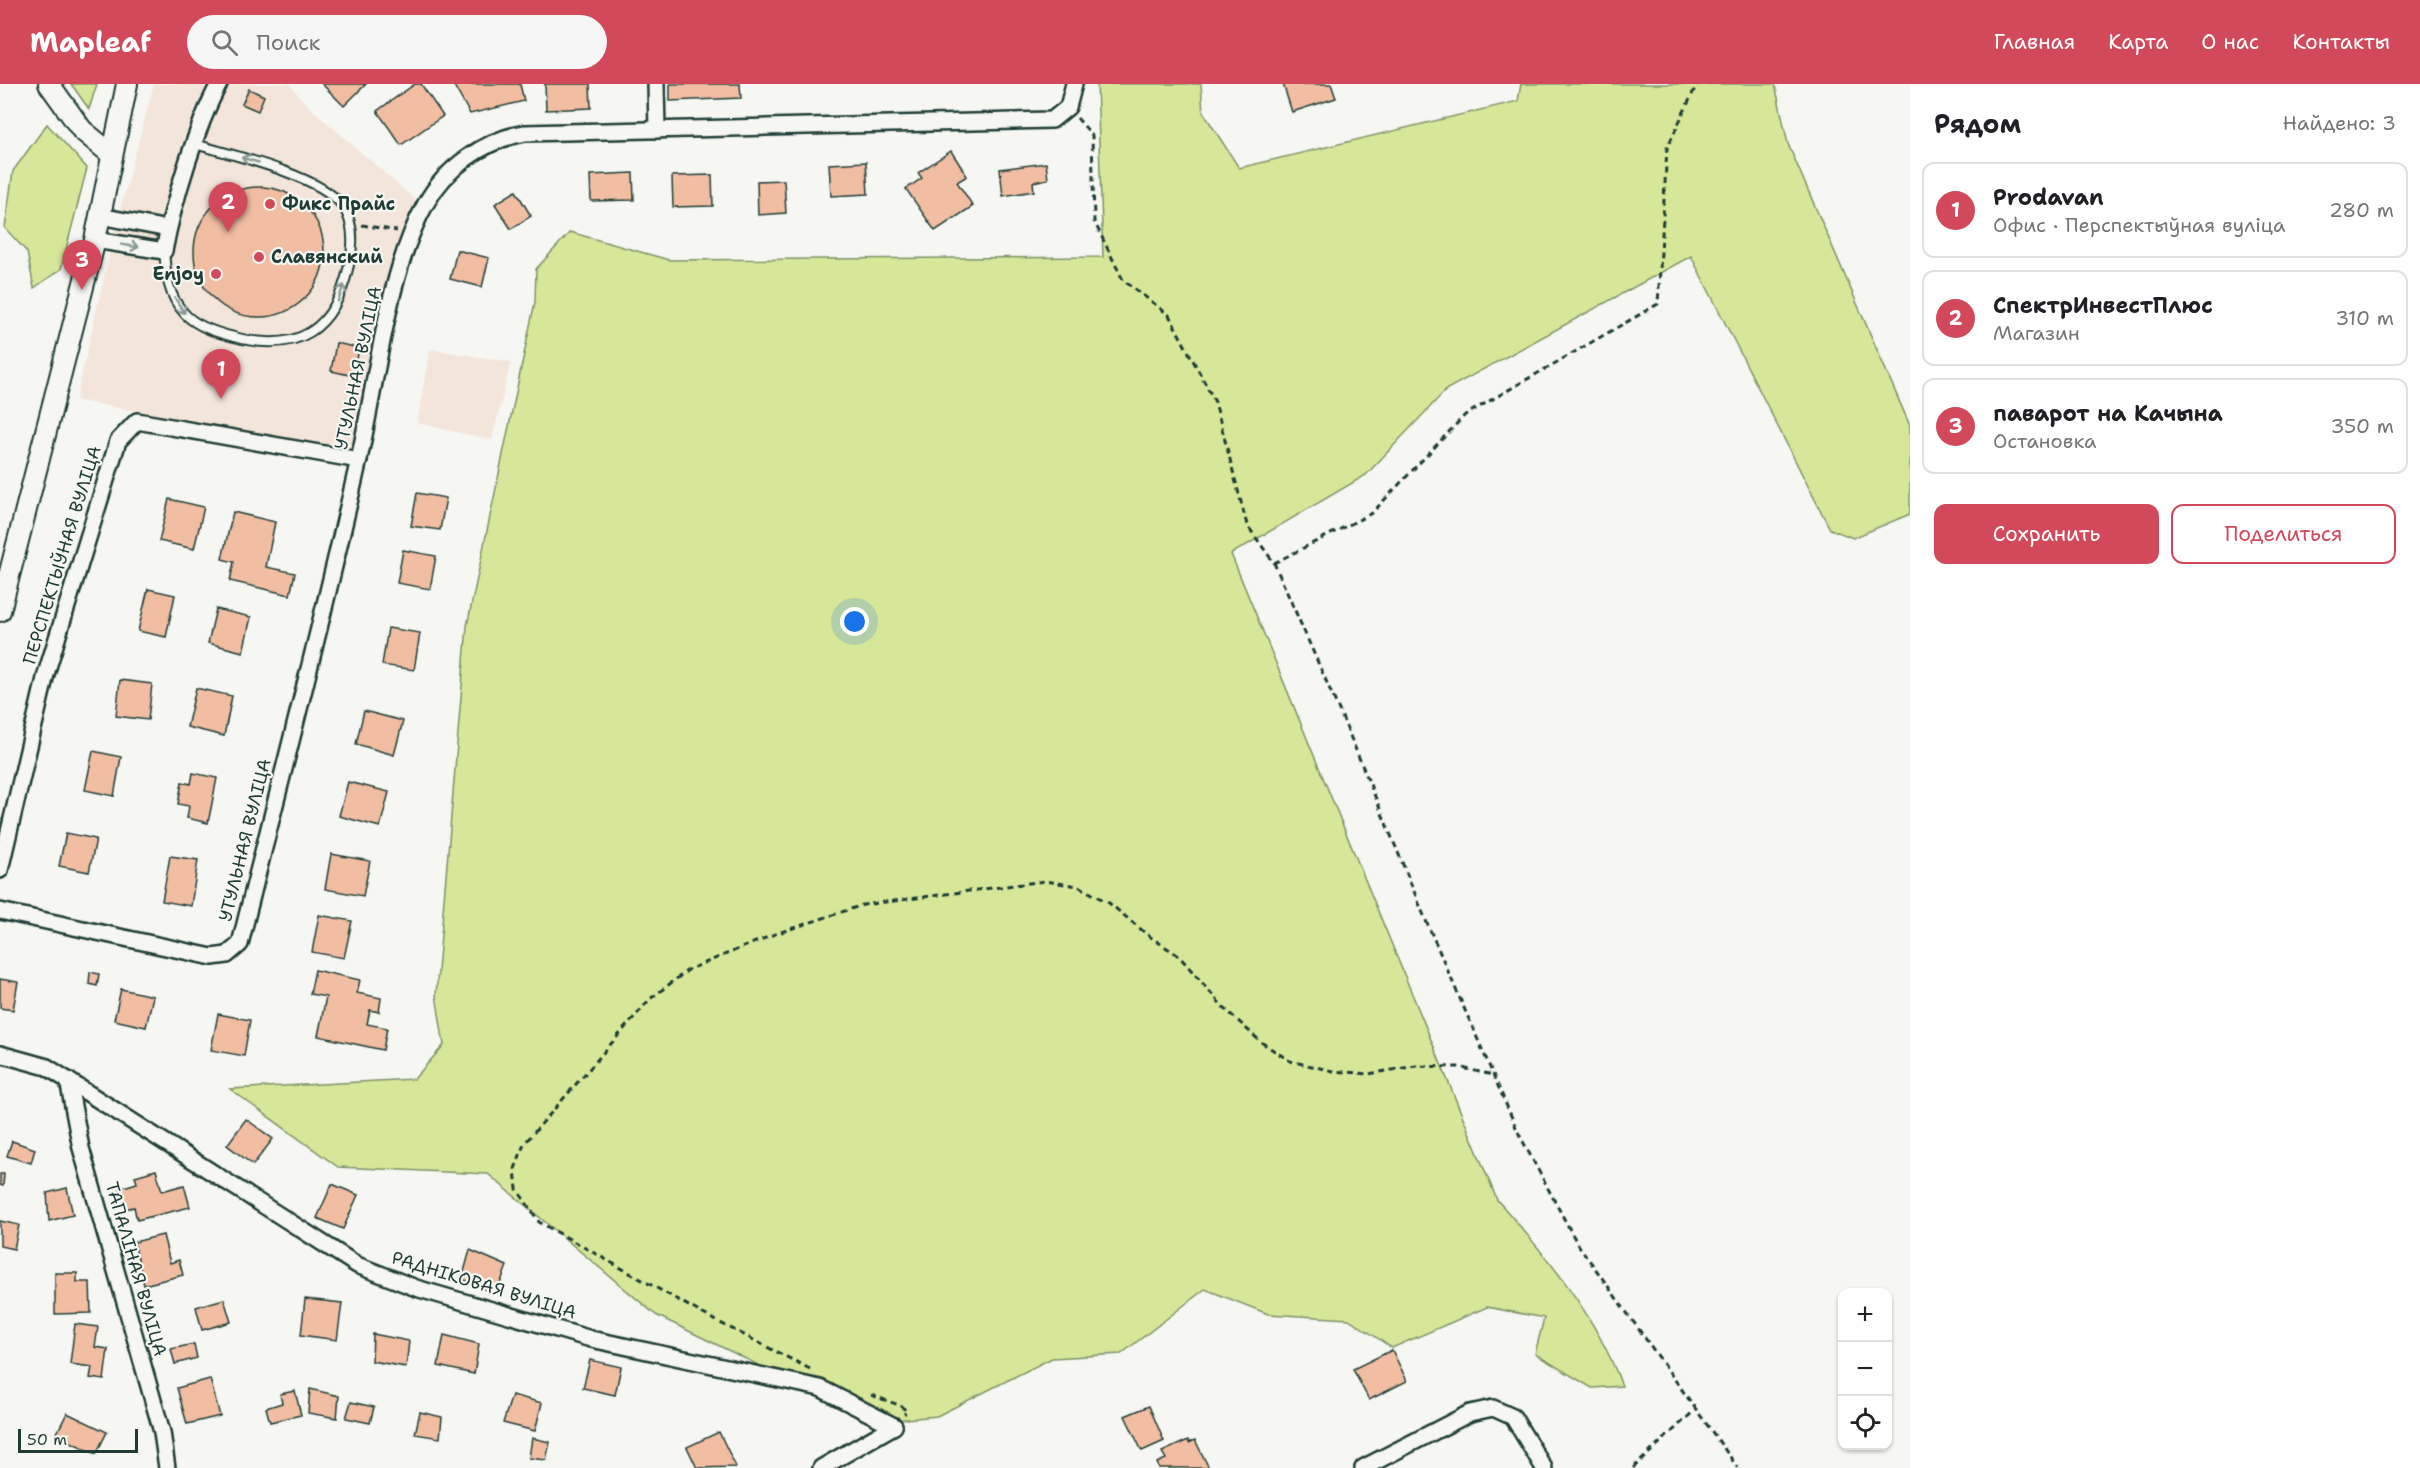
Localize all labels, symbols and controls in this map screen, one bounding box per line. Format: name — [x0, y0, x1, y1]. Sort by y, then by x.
search box — [187, 15, 607, 69]
text: Mapleaf — [30, 23, 151, 61]
icon: search — [208, 26, 241, 59]
text: Поиск — [256, 28, 320, 57]
text: Главная — [1994, 28, 2075, 56]
text: Карта — [2108, 28, 2168, 56]
text: О нас — [2201, 28, 2259, 56]
text: Контакты — [2292, 28, 2390, 56]
text: Рядом — [1934, 106, 2021, 141]
text: Найдено: 3 — [2283, 110, 2396, 136]
one-way arrow — [241, 154, 260, 165]
pin: 2 — [208, 182, 248, 232]
text: Prodavan — [1993, 183, 2104, 212]
place label: Фикс Прайс — [282, 192, 395, 216]
marker: Фикс Прайс — [263, 197, 277, 211]
text: 1 — [1951, 197, 1960, 223]
text: 280 m — [2329, 197, 2394, 223]
text: Офис · Перспектыўная вуліца — [1993, 212, 2285, 238]
pin: 3 — [62, 240, 101, 290]
one-way arrow — [119, 240, 139, 251]
place label: Славянский — [271, 245, 383, 269]
marker: Славянский — [252, 250, 266, 264]
place label: Enjoy — [153, 262, 204, 286]
marker: Enjoy — [209, 267, 223, 281]
street label: УТУЛЬНАЯ ВУЛІЦА — [329, 284, 387, 452]
one-way arrow — [337, 284, 348, 302]
text: СпектрИнвестПлюс — [1993, 291, 2213, 320]
one-way arrow — [174, 297, 186, 314]
text: 2 — [1949, 305, 1963, 331]
text: 310 m — [2335, 305, 2394, 331]
text: Магазин — [1993, 320, 2080, 346]
pin: 1 — [202, 350, 240, 399]
text: паварот на Качына — [1993, 399, 2223, 428]
text: 3 — [1949, 413, 1963, 439]
text: 350 m — [2330, 413, 2394, 439]
text: Остановка — [1993, 428, 2097, 454]
street label: ПЕРСПЕКТЫЎНАЯ ВУЛІЦА — [17, 443, 107, 667]
button: Сохранить — [1934, 504, 2159, 564]
button: Поделиться — [2171, 504, 2396, 564]
your location — [840, 607, 869, 636]
street label: УТУЛЬНАЯ ВУЛІЦА — [213, 756, 277, 924]
street label: ТАПАЛІНАЯ ВУЛІЦА — [100, 1179, 172, 1359]
street label: РАДНІКОВАЯ ВУЛІЦА — [389, 1245, 579, 1325]
map controls — [1838, 1288, 1892, 1450]
button: + — [1838, 1288, 1892, 1342]
button: − — [1838, 1342, 1892, 1396]
button: locate — [1838, 1396, 1892, 1450]
scale bar — [18, 1426, 138, 1454]
text: 50 m — [27, 1429, 67, 1450]

